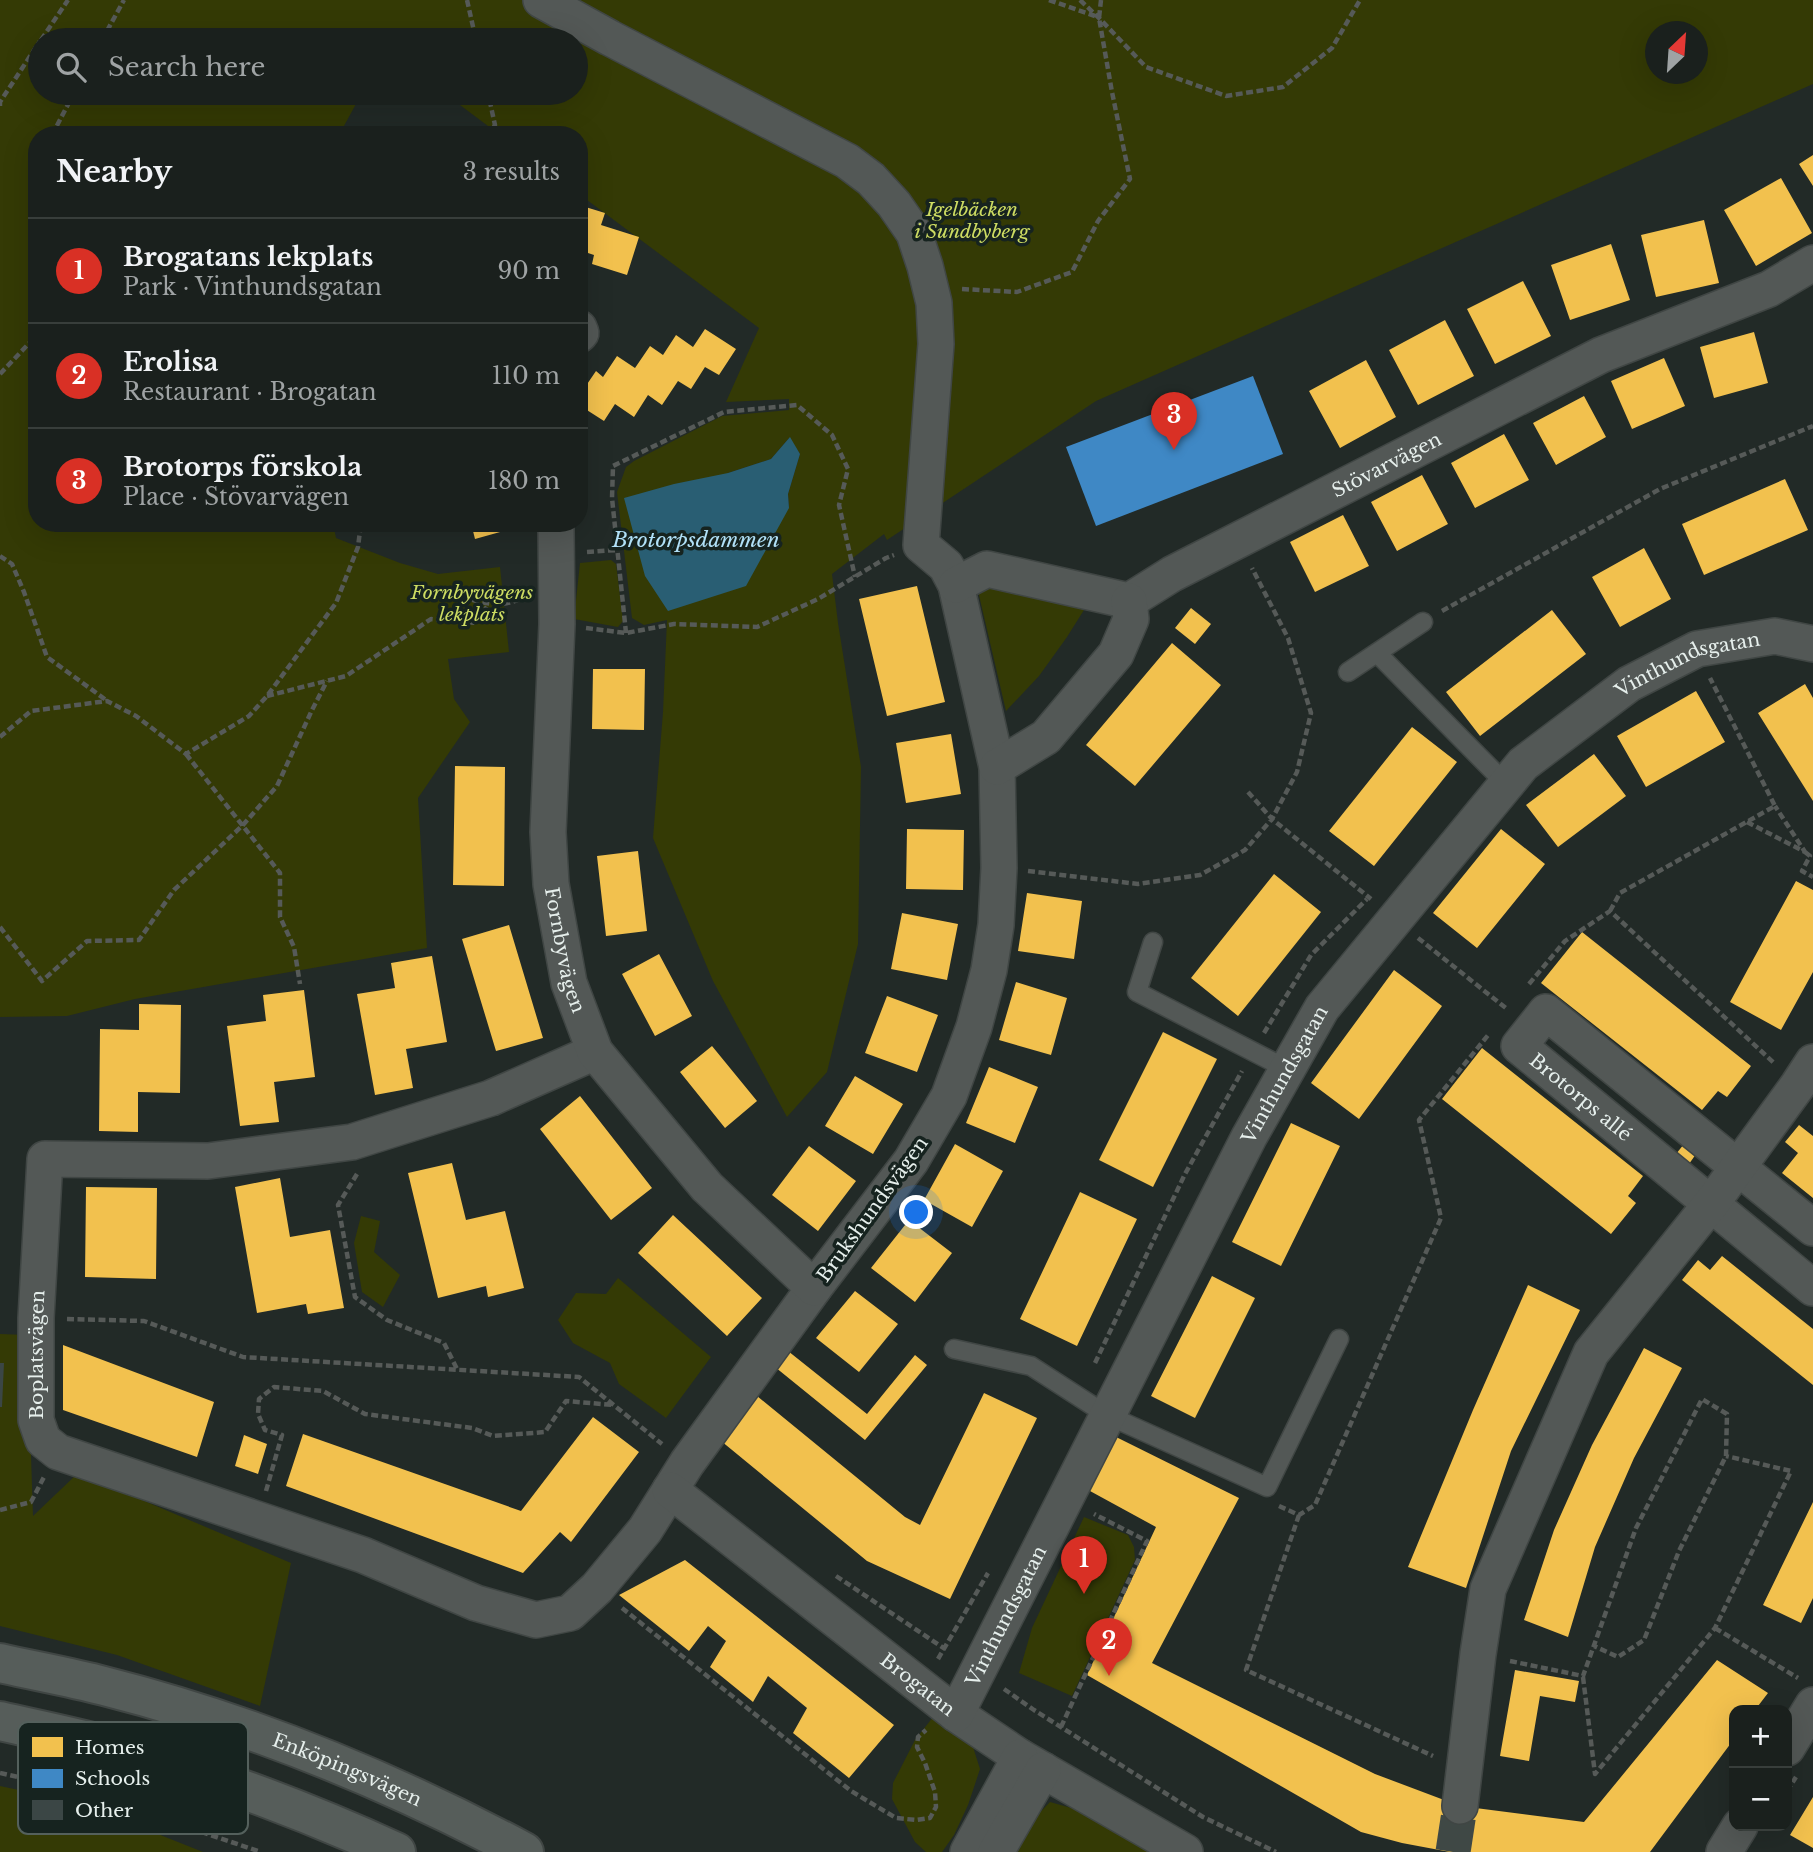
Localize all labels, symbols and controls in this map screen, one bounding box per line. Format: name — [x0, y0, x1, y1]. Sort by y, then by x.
north arrow — [1645, 21, 1708, 84]
search box — [28, 28, 588, 105]
icon: search — [52, 48, 90, 86]
text: Search here — [108, 51, 265, 83]
text: Nearby — [56, 153, 172, 190]
text: 3 results — [463, 158, 560, 186]
park label: Igelbäcken i Sundbyberg — [915, 198, 1031, 243]
text: Brogatans lekplats — [123, 241, 373, 273]
text: 1 — [74, 257, 84, 285]
text: 90 m — [498, 257, 560, 285]
text: Park · Vinthundsgatan — [123, 273, 382, 301]
text: Erolisa — [123, 346, 219, 378]
text: 2 — [72, 362, 86, 390]
text: 110 m — [492, 362, 560, 390]
text: Restaurant · Brogatan — [123, 378, 377, 406]
pin: 3 — [1151, 392, 1197, 450]
street label: Stövarvägen — [1328, 428, 1445, 502]
text: Brotorps förskola — [123, 451, 362, 483]
text: 3 — [72, 467, 86, 495]
text: 180 m — [488, 467, 560, 495]
text: Place · Stövarvägen — [123, 483, 349, 511]
water label: Brotorpsdammen — [611, 527, 780, 553]
park label: Fornbyvägens lekplats — [410, 581, 533, 626]
street label: Vinthundsgatan — [1610, 628, 1762, 703]
street label: Fornbyvägen — [540, 885, 590, 1016]
street label: Vinthundsgatan — [1236, 1002, 1333, 1149]
street label: Brotorps allé — [1525, 1049, 1636, 1146]
street label: Brukshundsvägen — [812, 1132, 933, 1286]
your location — [899, 1195, 933, 1229]
street label: Boplatsvägen — [25, 1289, 50, 1420]
pin: 1 — [1061, 1536, 1107, 1594]
street label: Vinthundsgatan — [961, 1542, 1052, 1691]
pin: 2 — [1086, 1618, 1132, 1676]
street label: Brogatan — [876, 1648, 960, 1721]
map controls — [1729, 1705, 1792, 1831]
button: + — [1729, 1705, 1792, 1768]
legend — [18, 1722, 248, 1834]
street label: Enköpingsvägen — [269, 1728, 426, 1811]
text: Homes — [75, 1736, 144, 1759]
text: Schools — [75, 1767, 150, 1790]
button: − — [1729, 1768, 1792, 1831]
text: Other — [75, 1799, 133, 1822]

